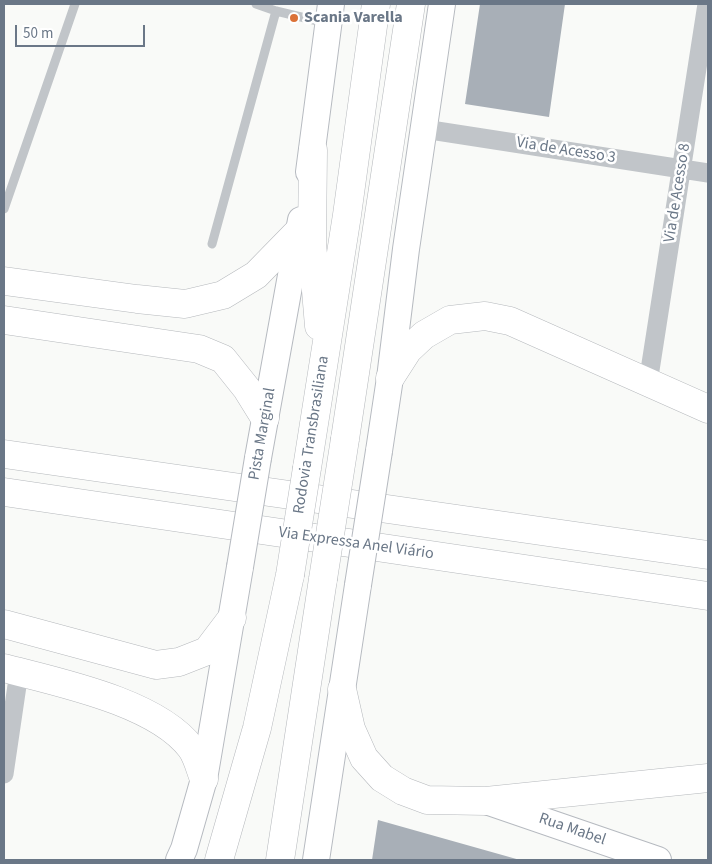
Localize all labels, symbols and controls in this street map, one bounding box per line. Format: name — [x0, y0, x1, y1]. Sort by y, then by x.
place label: Scania Varella — [304, 8, 403, 28]
marker: Scania Varella — [288, 12, 300, 24]
scale bar — [18, 15, 148, 47]
text: 50 m — [23, 23, 53, 44]
street label: Via de Acesso 3 — [515, 134, 617, 168]
street label: Via de Acesso 8 — [661, 142, 695, 244]
street label: Rodovia Transbrasiliana — [290, 355, 334, 515]
street label: Pista Marginal — [245, 386, 281, 482]
street label: Via Expressa Anel Viário — [277, 524, 435, 564]
street label: Rua Mabel — [536, 810, 608, 850]

